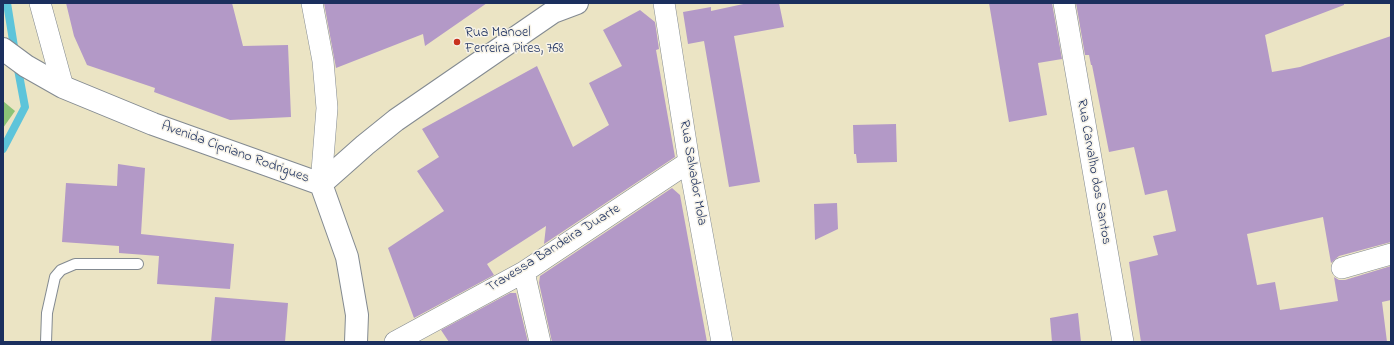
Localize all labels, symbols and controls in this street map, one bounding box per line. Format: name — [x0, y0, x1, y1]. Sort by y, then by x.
place label: Rua Manoel Ferreira Pires, 768 — [465, 26, 564, 58]
marker: Rua Manoel Ferreira Pires, 768 — [452, 37, 462, 47]
street label: Rua Carvalho dos Santos — [1072, 98, 1114, 246]
street label: Avenida Cipriano Rodrigues — [159, 118, 311, 188]
street label: Rua Salvador Mola — [674, 119, 710, 227]
street label: Travessa Bandeira Duarte — [484, 201, 624, 297]

